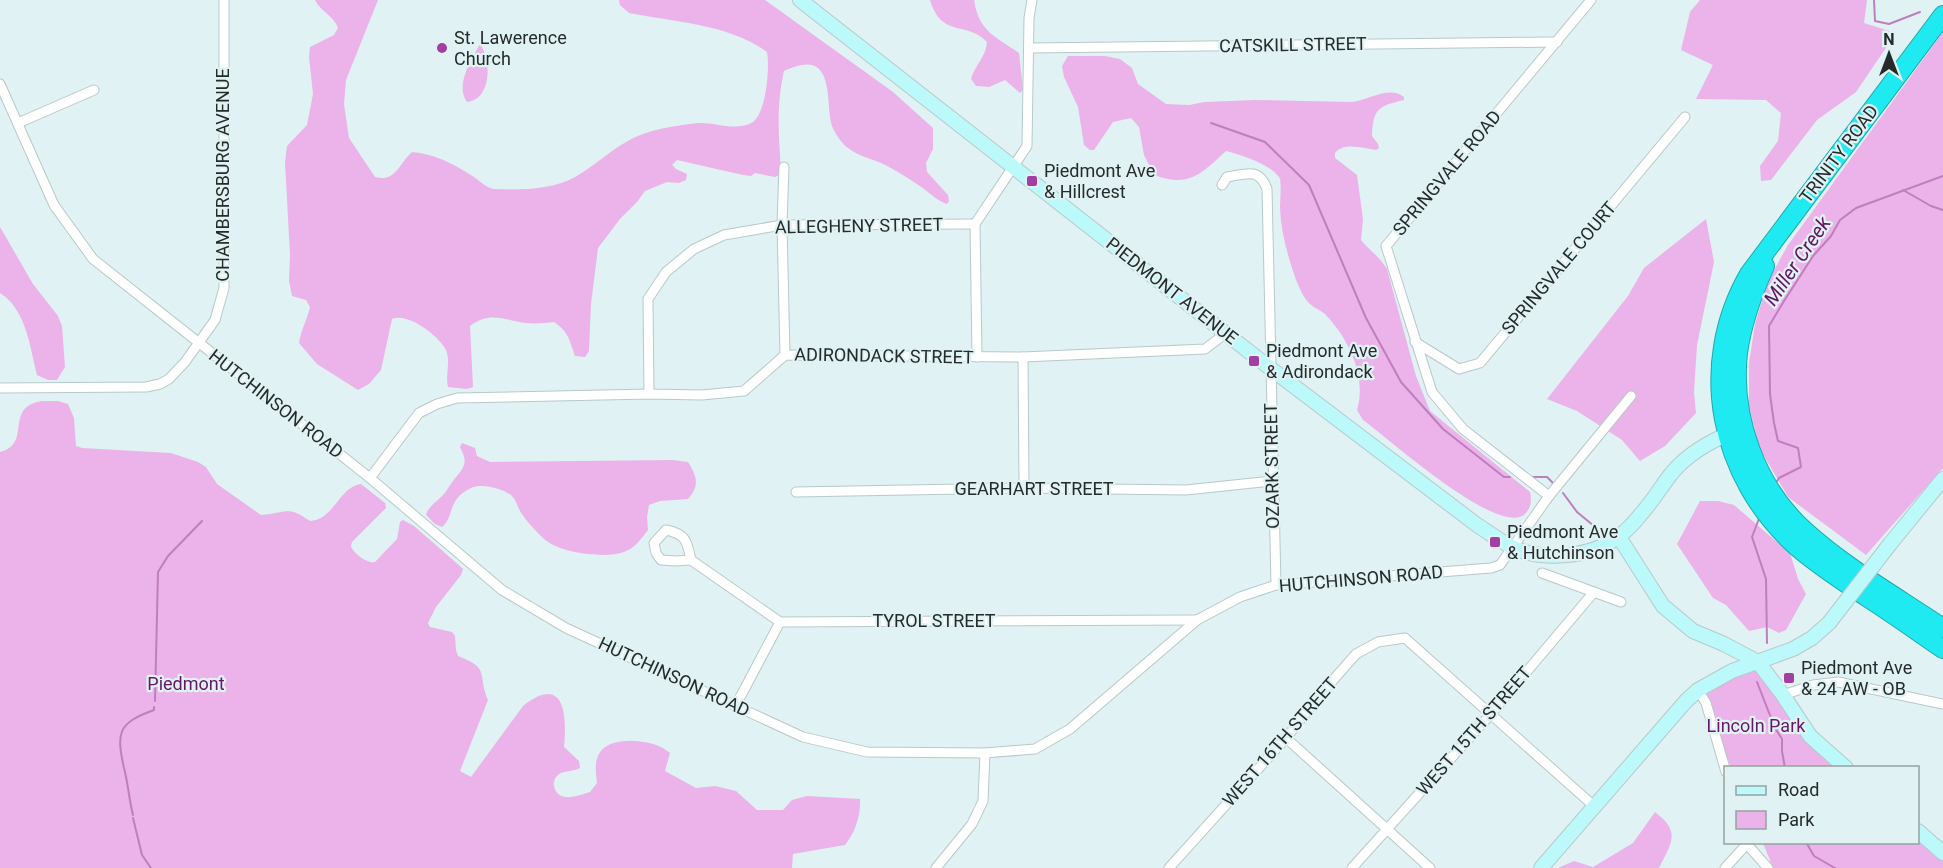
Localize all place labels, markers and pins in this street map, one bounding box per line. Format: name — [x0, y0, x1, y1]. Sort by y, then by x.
place label: St. Lawerence Church — [454, 27, 567, 69]
marker: St. Lawerence Church — [435, 41, 449, 55]
place label: Piedmont Ave & Hillcrest — [1044, 160, 1155, 202]
marker: Piedmont Ave & Hillcrest — [1025, 174, 1039, 188]
place label: Piedmont Ave & Adirondack — [1266, 340, 1377, 382]
marker: Piedmont Ave & Adirondack — [1247, 354, 1261, 368]
place label: Piedmont Ave & Hutchinson — [1507, 521, 1618, 563]
marker: Piedmont Ave & Hutchinson — [1488, 535, 1502, 549]
place label: Piedmont Ave & 24 AW - OB — [1801, 657, 1912, 699]
marker: Piedmont Ave & 24 AW - OB — [1782, 671, 1796, 685]

